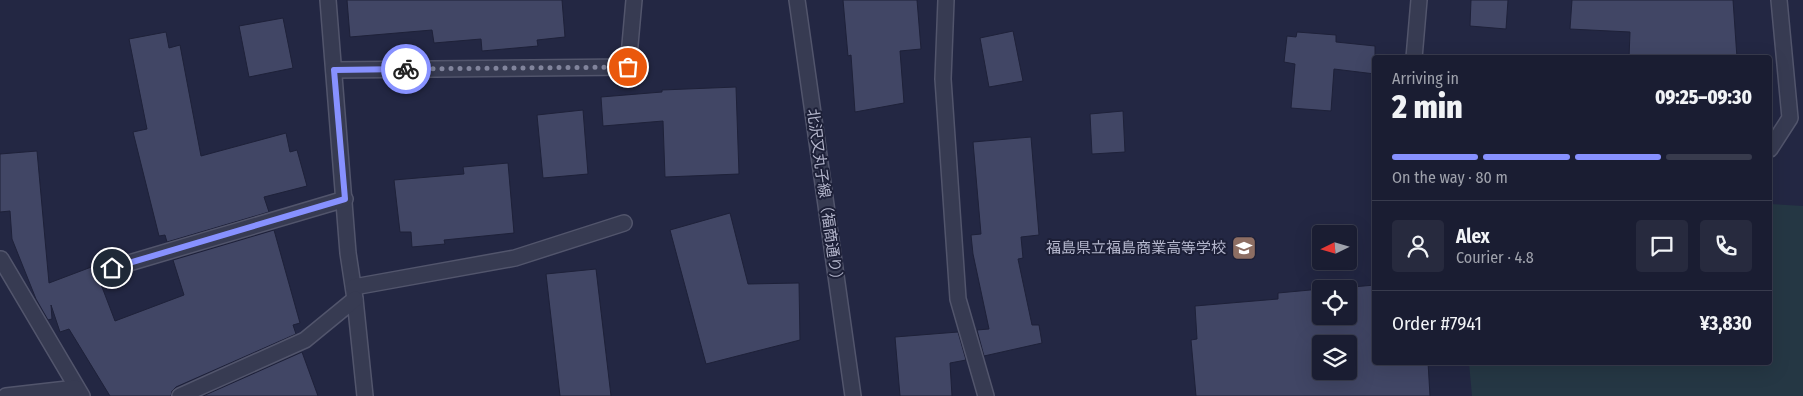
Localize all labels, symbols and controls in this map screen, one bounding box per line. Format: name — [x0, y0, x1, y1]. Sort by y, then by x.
courier — [381, 44, 431, 94]
pin — [607, 46, 649, 88]
icon: bag — [614, 53, 642, 81]
icon: bike — [392, 55, 420, 83]
text: Arriving in — [1392, 69, 1459, 88]
text: 09:25–09:30 — [1655, 86, 1752, 109]
text: 2 min — [1392, 88, 1463, 126]
street label: 北沢又丸子線（福商通り） — [804, 108, 846, 288]
text: On the way · 80 m — [1392, 168, 1508, 187]
button: person — [1392, 220, 1444, 272]
button: chat — [1636, 220, 1688, 272]
button: phone — [1700, 220, 1752, 272]
north arrow — [1312, 225, 1358, 270]
map controls — [1312, 225, 1357, 380]
text: Alex — [1456, 225, 1490, 248]
school or university icon: 福島県立福島商業高等学校 — [1231, 235, 1257, 261]
place label: 福島県立福島商業高等学校 — [1046, 239, 1226, 257]
pin — [91, 247, 133, 289]
text: Courier · 4.8 — [1456, 248, 1534, 267]
icon: home — [98, 254, 126, 282]
button: locate — [1312, 280, 1357, 325]
text: Order #7941 — [1392, 312, 1482, 335]
text: ¥3,830 — [1700, 312, 1752, 335]
button: layers — [1312, 335, 1357, 380]

